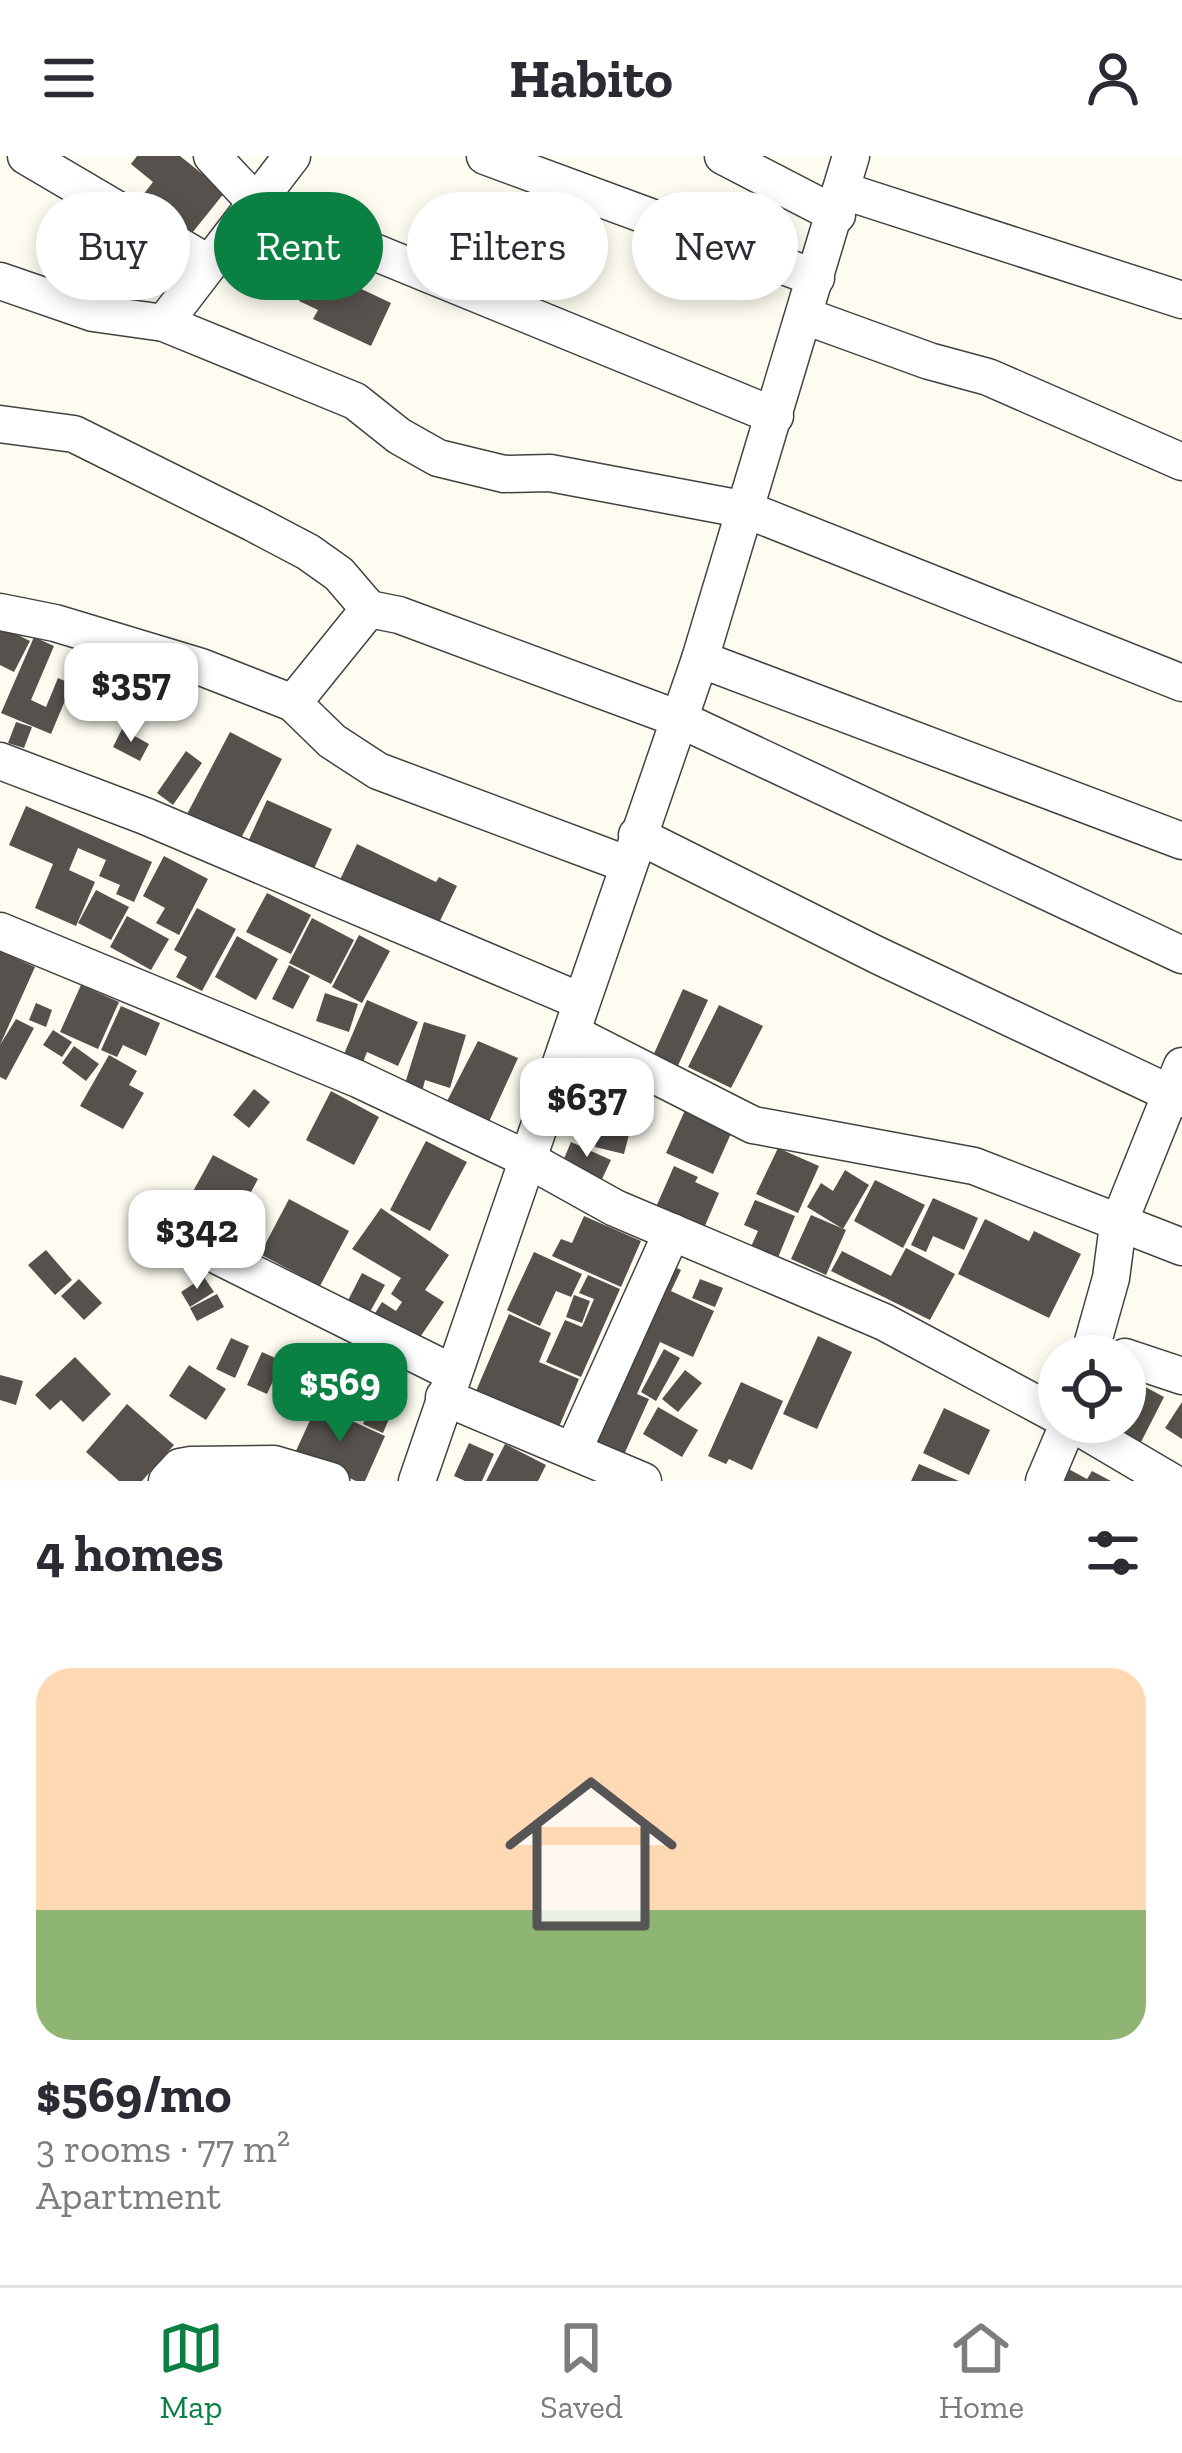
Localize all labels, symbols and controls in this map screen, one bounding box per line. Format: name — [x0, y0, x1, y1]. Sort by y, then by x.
icon: menu — [36, 45, 102, 111]
icon: person — [1080, 45, 1146, 111]
text: Habito — [509, 46, 673, 111]
chip: Buy — [36, 192, 190, 300]
chip: Rent — [214, 192, 383, 300]
chip: Filters — [407, 192, 608, 300]
chip: New — [632, 192, 798, 300]
pin: $357 — [60, 643, 202, 745]
text: $357 — [91, 658, 171, 705]
pin: $637 — [516, 1058, 658, 1160]
text: $637 — [547, 1073, 627, 1120]
pin: $342 — [126, 1190, 268, 1292]
text: $342 — [155, 1205, 239, 1252]
map controls — [1038, 1335, 1146, 1443]
button: locate — [1038, 1335, 1146, 1443]
pin: $569 — [269, 1343, 411, 1445]
text: $569 — [299, 1358, 381, 1405]
icon: filters — [1080, 1520, 1146, 1586]
text: 4 homes — [36, 1523, 224, 1584]
icon: home — [483, 1746, 699, 1962]
text: $569/mo — [36, 2064, 231, 2125]
text: 3 rooms · 77 m² — [36, 2125, 290, 2172]
text: Apartment — [36, 2172, 221, 2219]
tab: Map — [158, 2315, 224, 2426]
tab: Saved — [540, 2315, 623, 2426]
tab: Home — [939, 2315, 1024, 2426]

